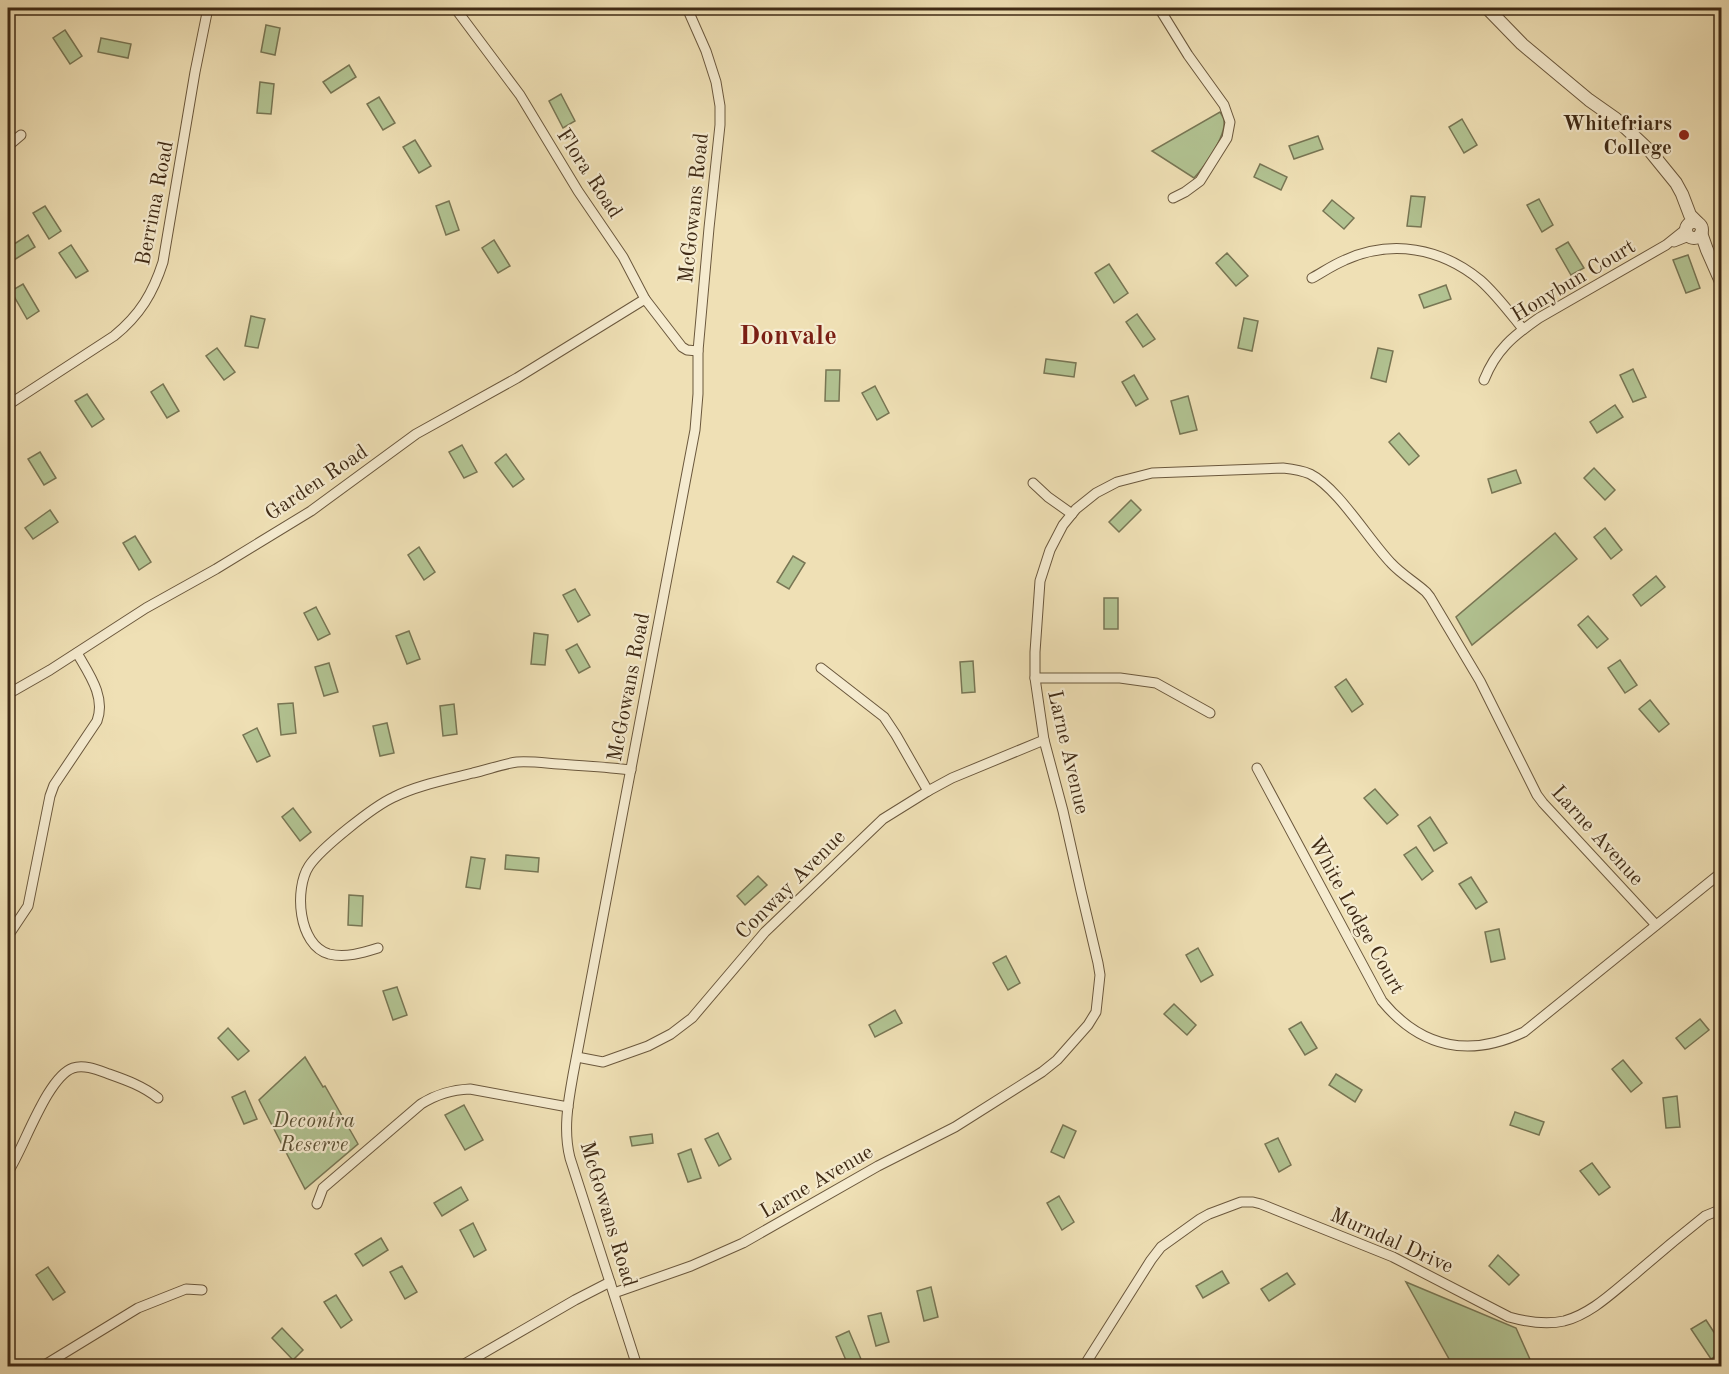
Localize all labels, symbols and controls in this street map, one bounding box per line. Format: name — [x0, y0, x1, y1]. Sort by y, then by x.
place label: Whitefriars College — [1562, 114, 1672, 159]
street label: Flora Road — [552, 125, 625, 222]
marker: Whitefriars College — [1677, 128, 1691, 142]
street label: McGowans Road — [676, 132, 713, 284]
street label: Berrima Road — [133, 139, 178, 268]
street label: Honybun Court — [1508, 236, 1639, 326]
district label: Donvale — [739, 323, 837, 350]
street label: Garden Road — [262, 441, 372, 525]
street label: McGowans Road — [605, 611, 654, 763]
street label: Larne Avenue — [1043, 688, 1092, 816]
street label: Larne Avenue — [1547, 782, 1647, 890]
street label: Conway Avenue — [732, 826, 850, 944]
street label: White Lodge Court — [1304, 833, 1408, 998]
park label: Decontra Reserve — [272, 1111, 355, 1156]
street label: McGowans Road — [575, 1139, 640, 1290]
street label: Larne Avenue — [757, 1142, 877, 1223]
street label: Murndal Drive — [1327, 1205, 1456, 1278]

